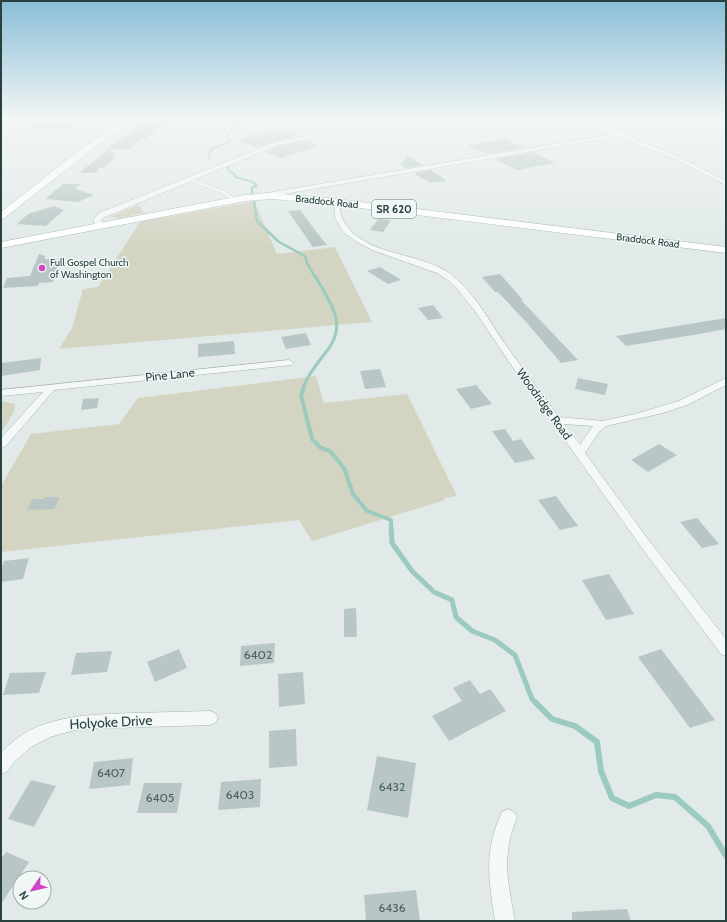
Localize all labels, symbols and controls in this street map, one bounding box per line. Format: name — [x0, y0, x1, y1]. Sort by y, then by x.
street label: Braddock Road — [295, 192, 359, 211]
road number: SR 620 — [372, 200, 416, 218]
street label: Braddock Road — [616, 230, 680, 251]
place label: Full Gospel Church of Washington — [50, 256, 128, 281]
marker: Full Gospel Church of Washington — [37, 263, 47, 273]
street label: Pine Lane — [145, 364, 195, 385]
street label: Woodridge Road — [513, 365, 575, 442]
house number: 6402 — [244, 647, 272, 662]
street label: Holyoke Drive — [69, 711, 153, 733]
house number: 6407 — [97, 765, 125, 780]
house number: 6432 — [379, 779, 405, 794]
house number: 6403 — [226, 787, 254, 802]
house number: 6405 — [146, 790, 174, 805]
north arrow — [12, 870, 52, 910]
text: N — [16, 888, 32, 903]
house number: 6436 — [378, 900, 406, 915]

